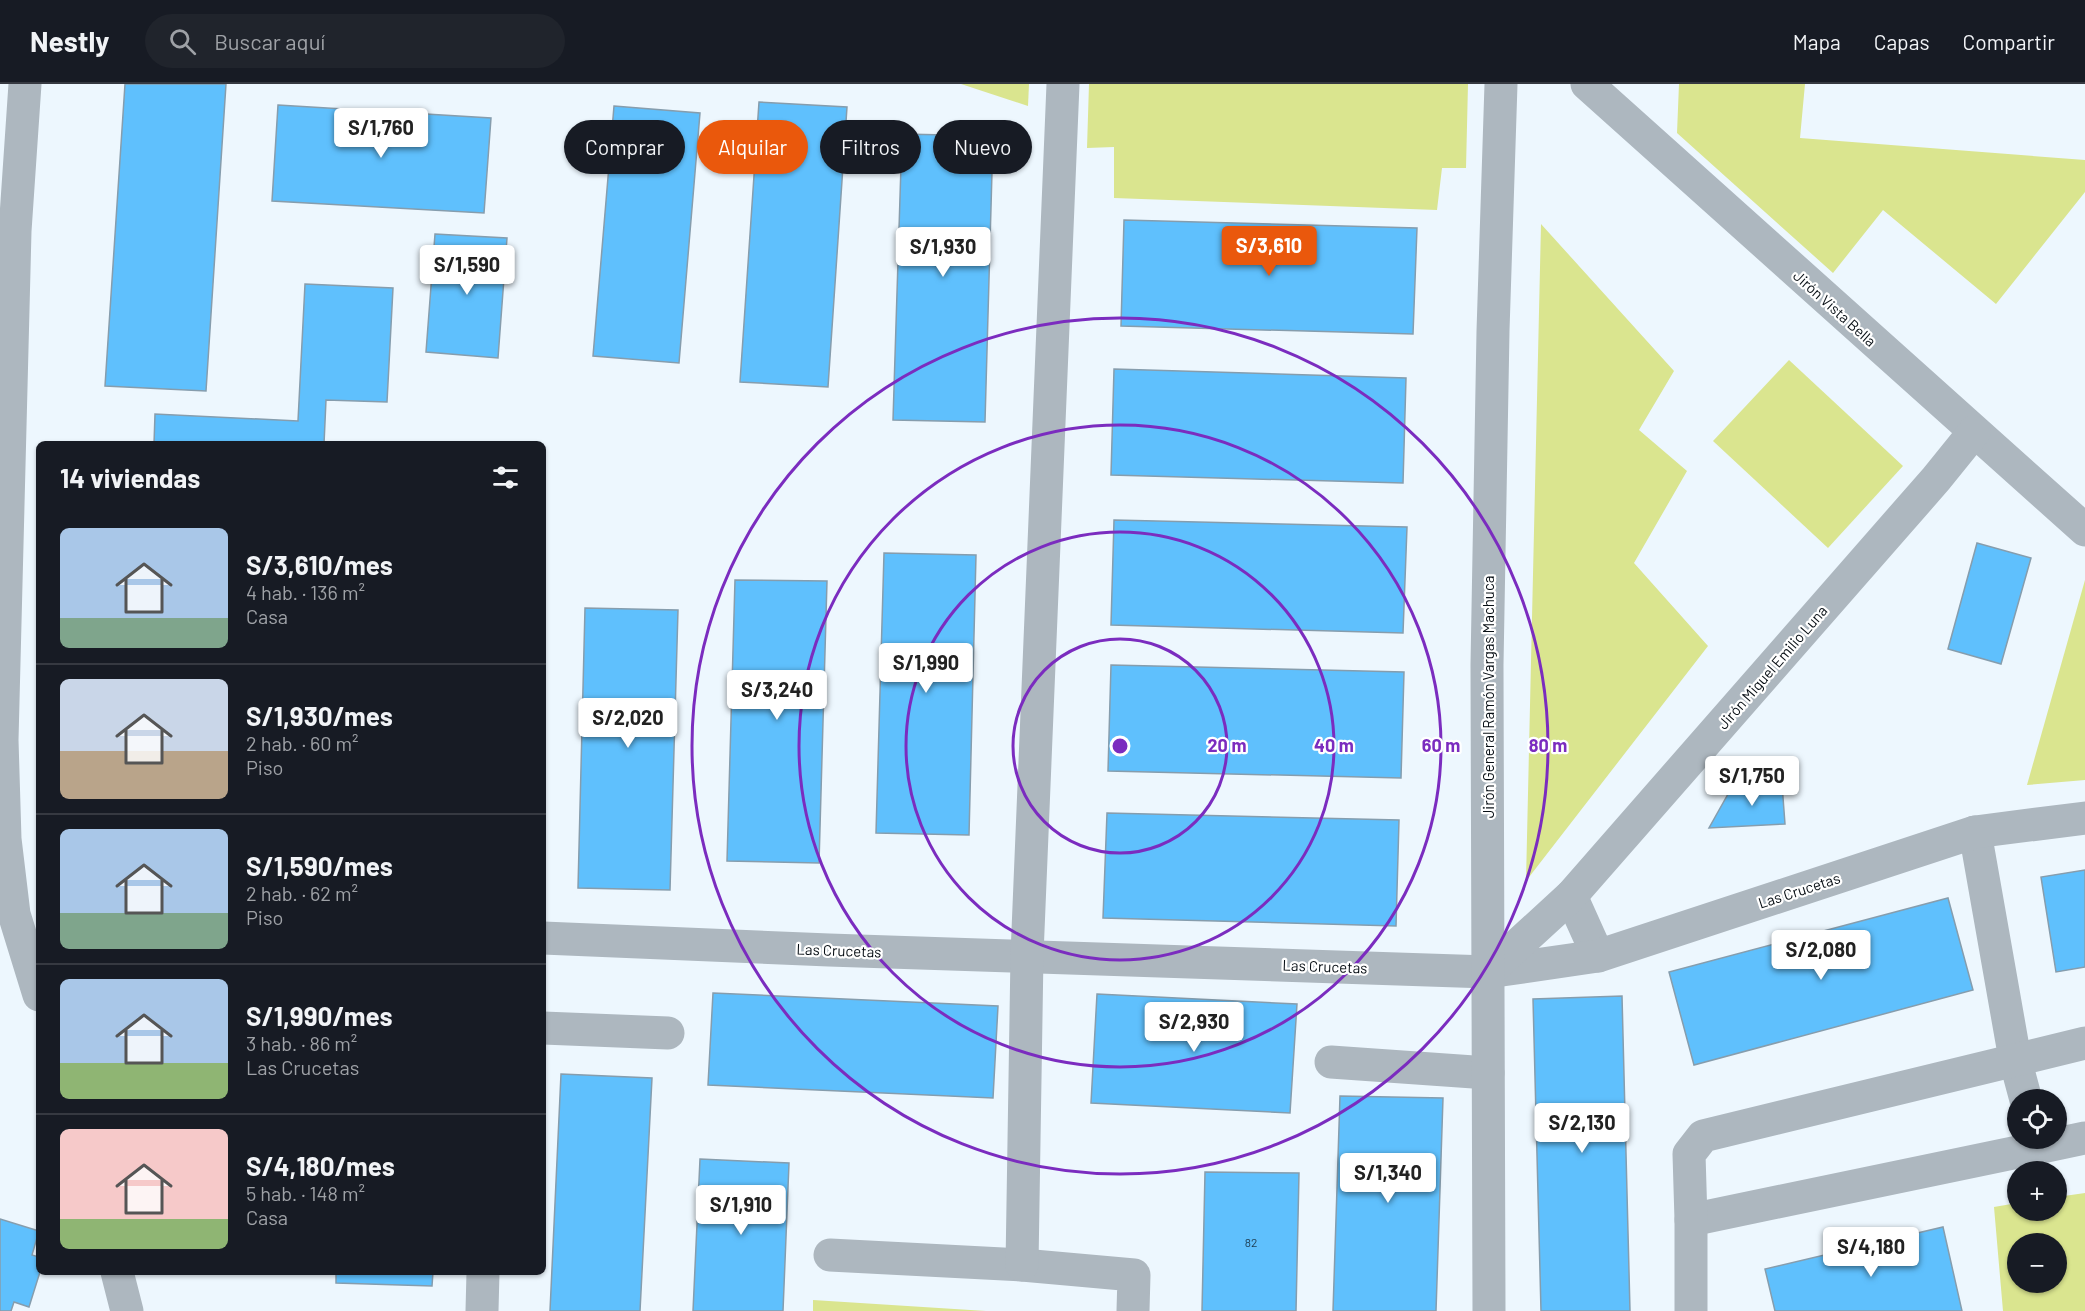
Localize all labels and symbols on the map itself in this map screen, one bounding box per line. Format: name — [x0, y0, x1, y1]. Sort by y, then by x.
pin: S/1,760 — [326, 108, 436, 159]
pin: S/3,610 — [1214, 226, 1324, 277]
pin: S/1,930 — [888, 227, 998, 278]
pin: S/1,590 — [412, 245, 522, 296]
street label: Jirón Vista Bella — [1790, 266, 1880, 350]
street label: Jirón General Ramón Vargas Machuca — [1479, 576, 1497, 818]
street label: Jirón Miguel Emilio Luna — [1713, 601, 1831, 733]
pin: S/1,990 — [871, 643, 981, 694]
pin: S/3,240 — [722, 670, 832, 721]
pin: S/2,020 — [573, 698, 683, 749]
text: 20 m — [1208, 734, 1246, 756]
text: 40 m — [1314, 734, 1354, 756]
text: 60 m — [1422, 734, 1460, 756]
text: 80 m — [1529, 734, 1567, 756]
centre of rings — [1110, 736, 1130, 756]
pin: S/1,750 — [1697, 756, 1807, 807]
street label: Las Crucetas — [1756, 868, 1842, 912]
pin: S/2,080 — [1766, 930, 1876, 981]
street label: Las Crucetas — [796, 940, 882, 960]
street label: Las Crucetas — [1282, 956, 1368, 976]
pin: S/2,930 — [1139, 1002, 1249, 1053]
pin: S/2,130 — [1527, 1103, 1637, 1154]
pin: S/1,340 — [1333, 1153, 1443, 1204]
pin: S/1,910 — [686, 1185, 796, 1236]
pin: S/4,180 — [1816, 1227, 1926, 1278]
house number: 82 — [1245, 1235, 1257, 1249]

